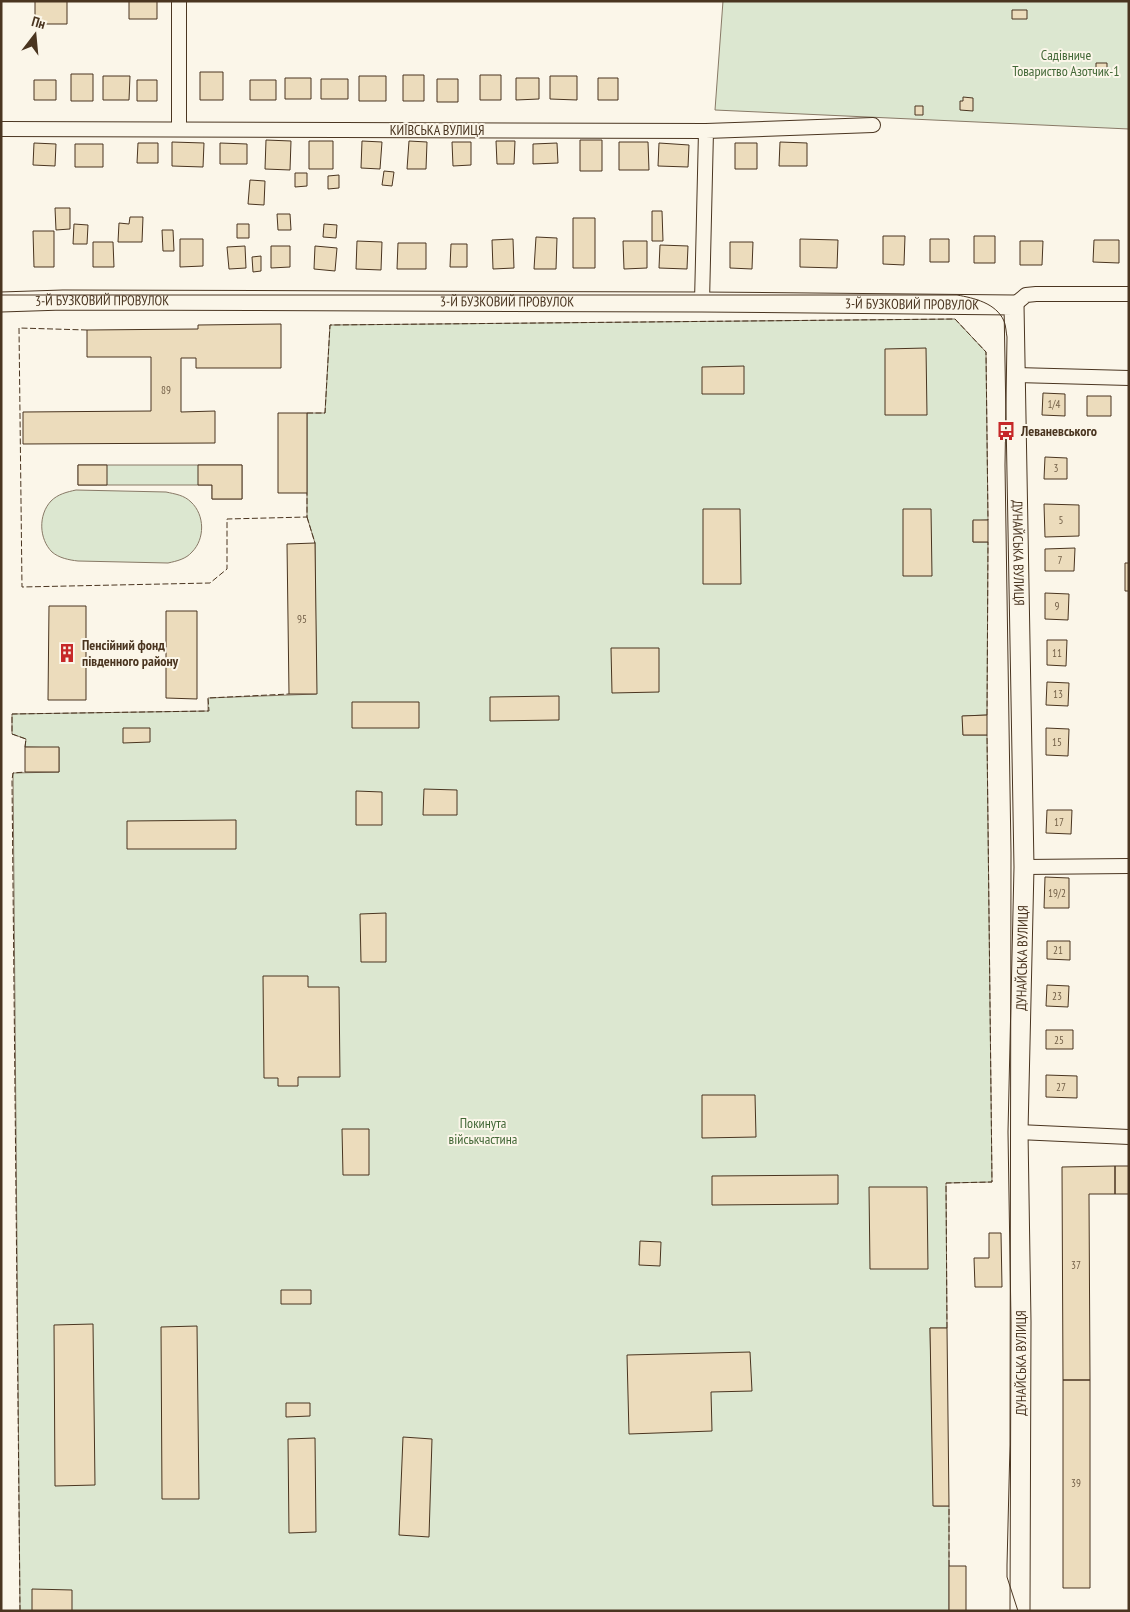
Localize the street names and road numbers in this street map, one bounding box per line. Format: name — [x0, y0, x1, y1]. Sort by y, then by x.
street label: КИЇВСЬКА ВУЛИЦЯ — [390, 121, 484, 139]
street label: 3-Й БУЗКОВИЙ ПРОВУЛОК — [34, 291, 169, 310]
street label: 3-Й БУЗКОВИЙ ПРОВУЛОК — [440, 292, 574, 311]
street label: 3-Й БУЗКОВИЙ ПРОВУЛОК — [845, 294, 979, 314]
street label: ДУНАЙСЬКА ВУЛИЦЯ — [1008, 500, 1028, 606]
street label: ДУНАЙСЬКА ВУЛИЦЯ — [1012, 905, 1032, 1011]
street label: ДУНАЙСЬКА ВУЛИЦЯ — [1012, 1310, 1030, 1416]

